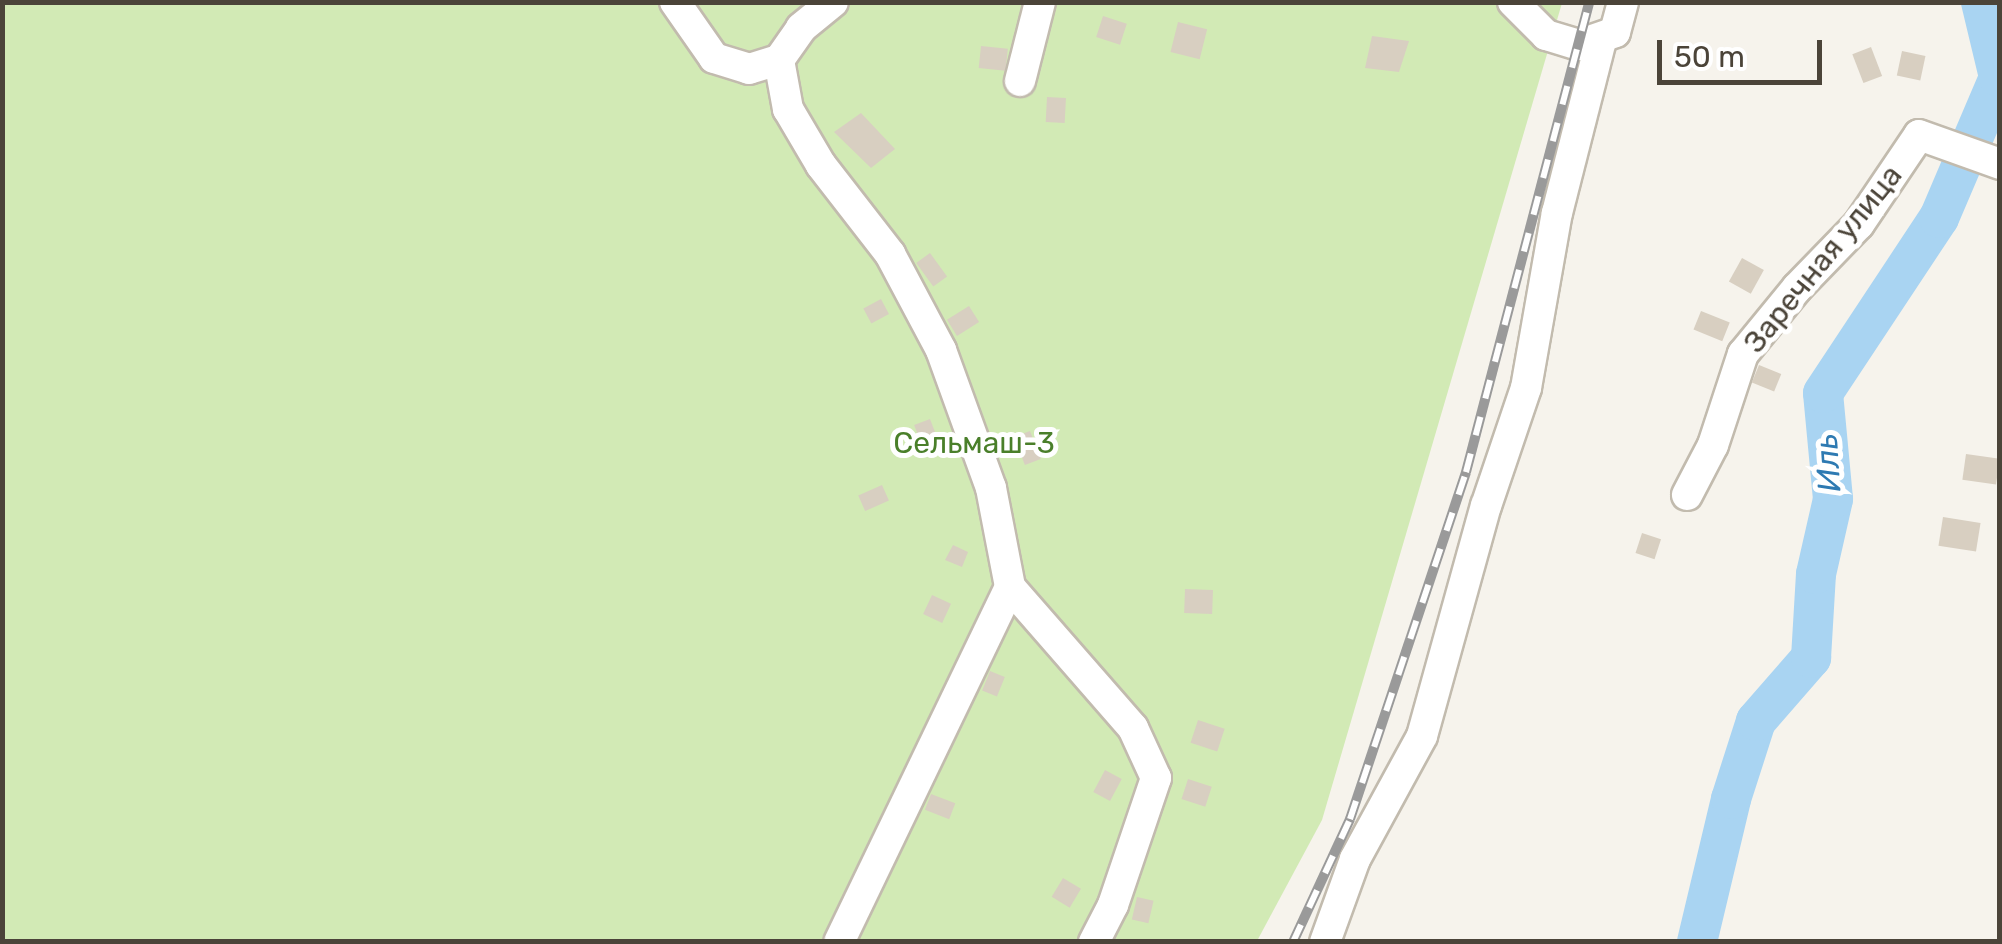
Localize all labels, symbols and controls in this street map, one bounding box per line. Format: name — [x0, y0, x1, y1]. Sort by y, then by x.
scale bar — [1662, 20, 1827, 82]
text: 50 m — [1674, 39, 1745, 75]
street label: Заречная улица — [1736, 158, 1910, 360]
park label: Сельмаш-3 — [893, 425, 1055, 461]
water label: Иль — [1807, 433, 1849, 493]

